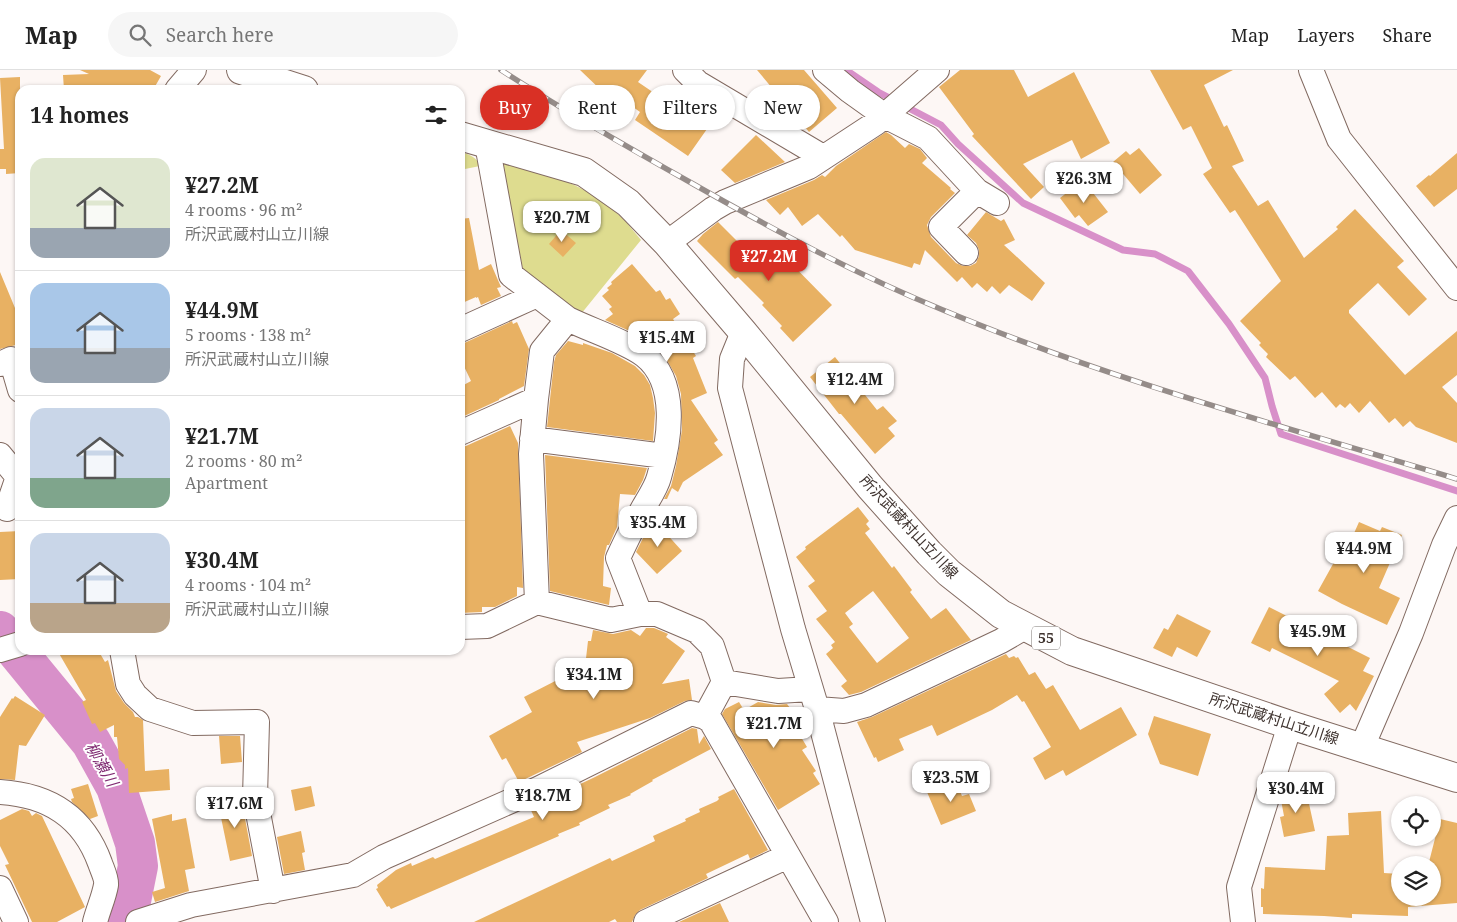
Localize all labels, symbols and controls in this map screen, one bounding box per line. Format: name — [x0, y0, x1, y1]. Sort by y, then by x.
search box — [108, 12, 458, 57]
text: Map — [25, 18, 78, 51]
icon: search — [126, 21, 154, 49]
text: Search here — [166, 22, 274, 48]
text: Map — [1231, 23, 1269, 47]
text: Layers — [1297, 23, 1355, 47]
text: Share — [1383, 23, 1432, 47]
chip: Buy — [480, 85, 549, 130]
chip: Rent — [559, 85, 635, 130]
chip: Filters — [645, 85, 735, 130]
chip: New — [745, 85, 820, 130]
text: 14 homes — [30, 101, 129, 129]
icon: filters — [422, 101, 450, 129]
pin: ¥26.3M — [1043, 162, 1125, 204]
text: ¥26.3M — [1056, 167, 1112, 189]
text: ¥27.2M — [185, 171, 259, 199]
icon: home — [70, 178, 130, 238]
text: 4 rooms · 96 m² — [185, 199, 302, 221]
pin: ¥20.7M — [521, 200, 603, 243]
text: ¥20.7M — [534, 206, 590, 228]
text: 所沢武蔵村山立川線 — [185, 223, 329, 245]
pin: ¥27.2M — [728, 240, 810, 282]
text: ¥27.2M — [741, 245, 797, 267]
text: ¥44.9M — [185, 296, 259, 324]
icon: home — [70, 303, 130, 363]
pin: ¥15.4M — [626, 320, 708, 363]
text: 5 rooms · 138 m² — [185, 324, 311, 346]
text: ¥15.4M — [639, 326, 695, 348]
text: 所沢武蔵村山立川線 — [185, 348, 329, 370]
pin: ¥12.4M — [814, 362, 896, 405]
text: ¥12.4M — [827, 368, 883, 390]
text: ¥21.7M — [185, 422, 259, 450]
icon: home — [70, 428, 130, 488]
text: 2 rooms · 80 m² — [185, 450, 302, 472]
street label: 所沢武蔵村山立川線 — [856, 470, 963, 583]
text: Apartment — [185, 472, 268, 494]
pin: ¥35.4M — [617, 506, 699, 548]
text: ¥35.4M — [630, 511, 686, 533]
pin: ¥44.9M — [1323, 532, 1405, 574]
text: ¥44.9M — [1336, 537, 1392, 559]
text: ¥30.4M — [185, 546, 259, 574]
icon: home — [70, 553, 130, 613]
text: 4 rooms · 104 m² — [185, 574, 311, 596]
text: 所沢武蔵村山立川線 — [185, 598, 329, 620]
pin: ¥45.9M — [1277, 614, 1359, 657]
text: ¥45.9M — [1290, 620, 1346, 642]
road number: 55 — [1032, 626, 1060, 650]
pin: ¥34.1M — [553, 658, 635, 700]
text: ¥34.1M — [566, 663, 622, 685]
street label: 所沢武蔵村山立川線 — [1207, 688, 1342, 748]
pin: ¥21.7M — [733, 706, 815, 749]
text: ¥21.7M — [746, 712, 802, 734]
water label: 柳瀬川 — [80, 738, 125, 792]
pin: ¥23.5M — [910, 760, 992, 803]
text: ¥23.5M — [923, 766, 979, 788]
pin: ¥30.4M — [1255, 772, 1337, 814]
text: ¥30.4M — [1268, 777, 1324, 799]
pin: ¥18.7M — [502, 778, 584, 821]
text: ¥18.7M — [515, 784, 571, 806]
pin: ¥17.6M — [194, 786, 276, 829]
text: ¥17.6M — [207, 792, 263, 814]
map controls — [1391, 796, 1441, 906]
button: locate — [1391, 796, 1441, 846]
button: layers — [1391, 856, 1441, 906]

